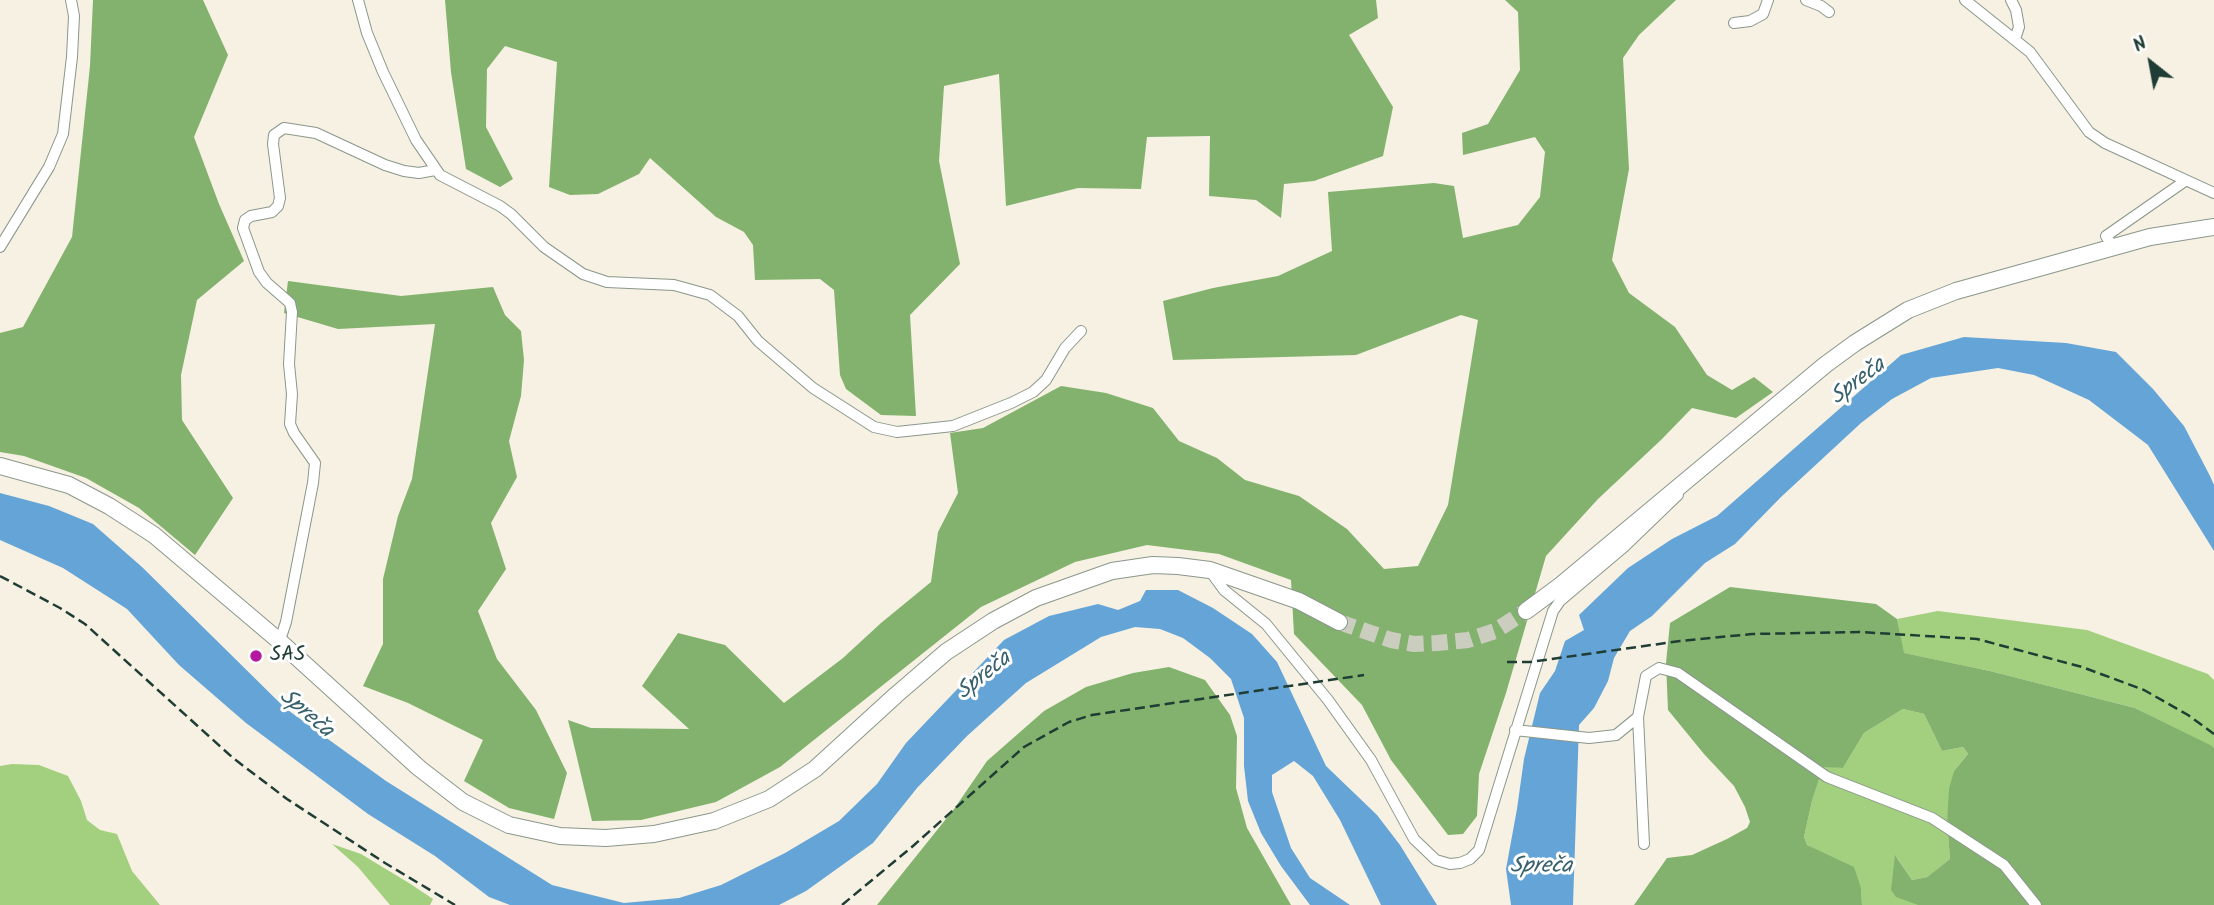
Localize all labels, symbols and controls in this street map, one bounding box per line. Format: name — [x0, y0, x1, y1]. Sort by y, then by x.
north arrow — [2116, 28, 2186, 98]
text: N — [2127, 29, 2153, 61]
water label: Spreča — [1826, 353, 1892, 413]
place label: SAS — [270, 643, 305, 669]
water label: Spreča — [952, 647, 1018, 707]
marker: SAS — [248, 648, 264, 664]
water label: Spreča — [272, 684, 338, 746]
water label: Spreča — [1510, 854, 1572, 882]

